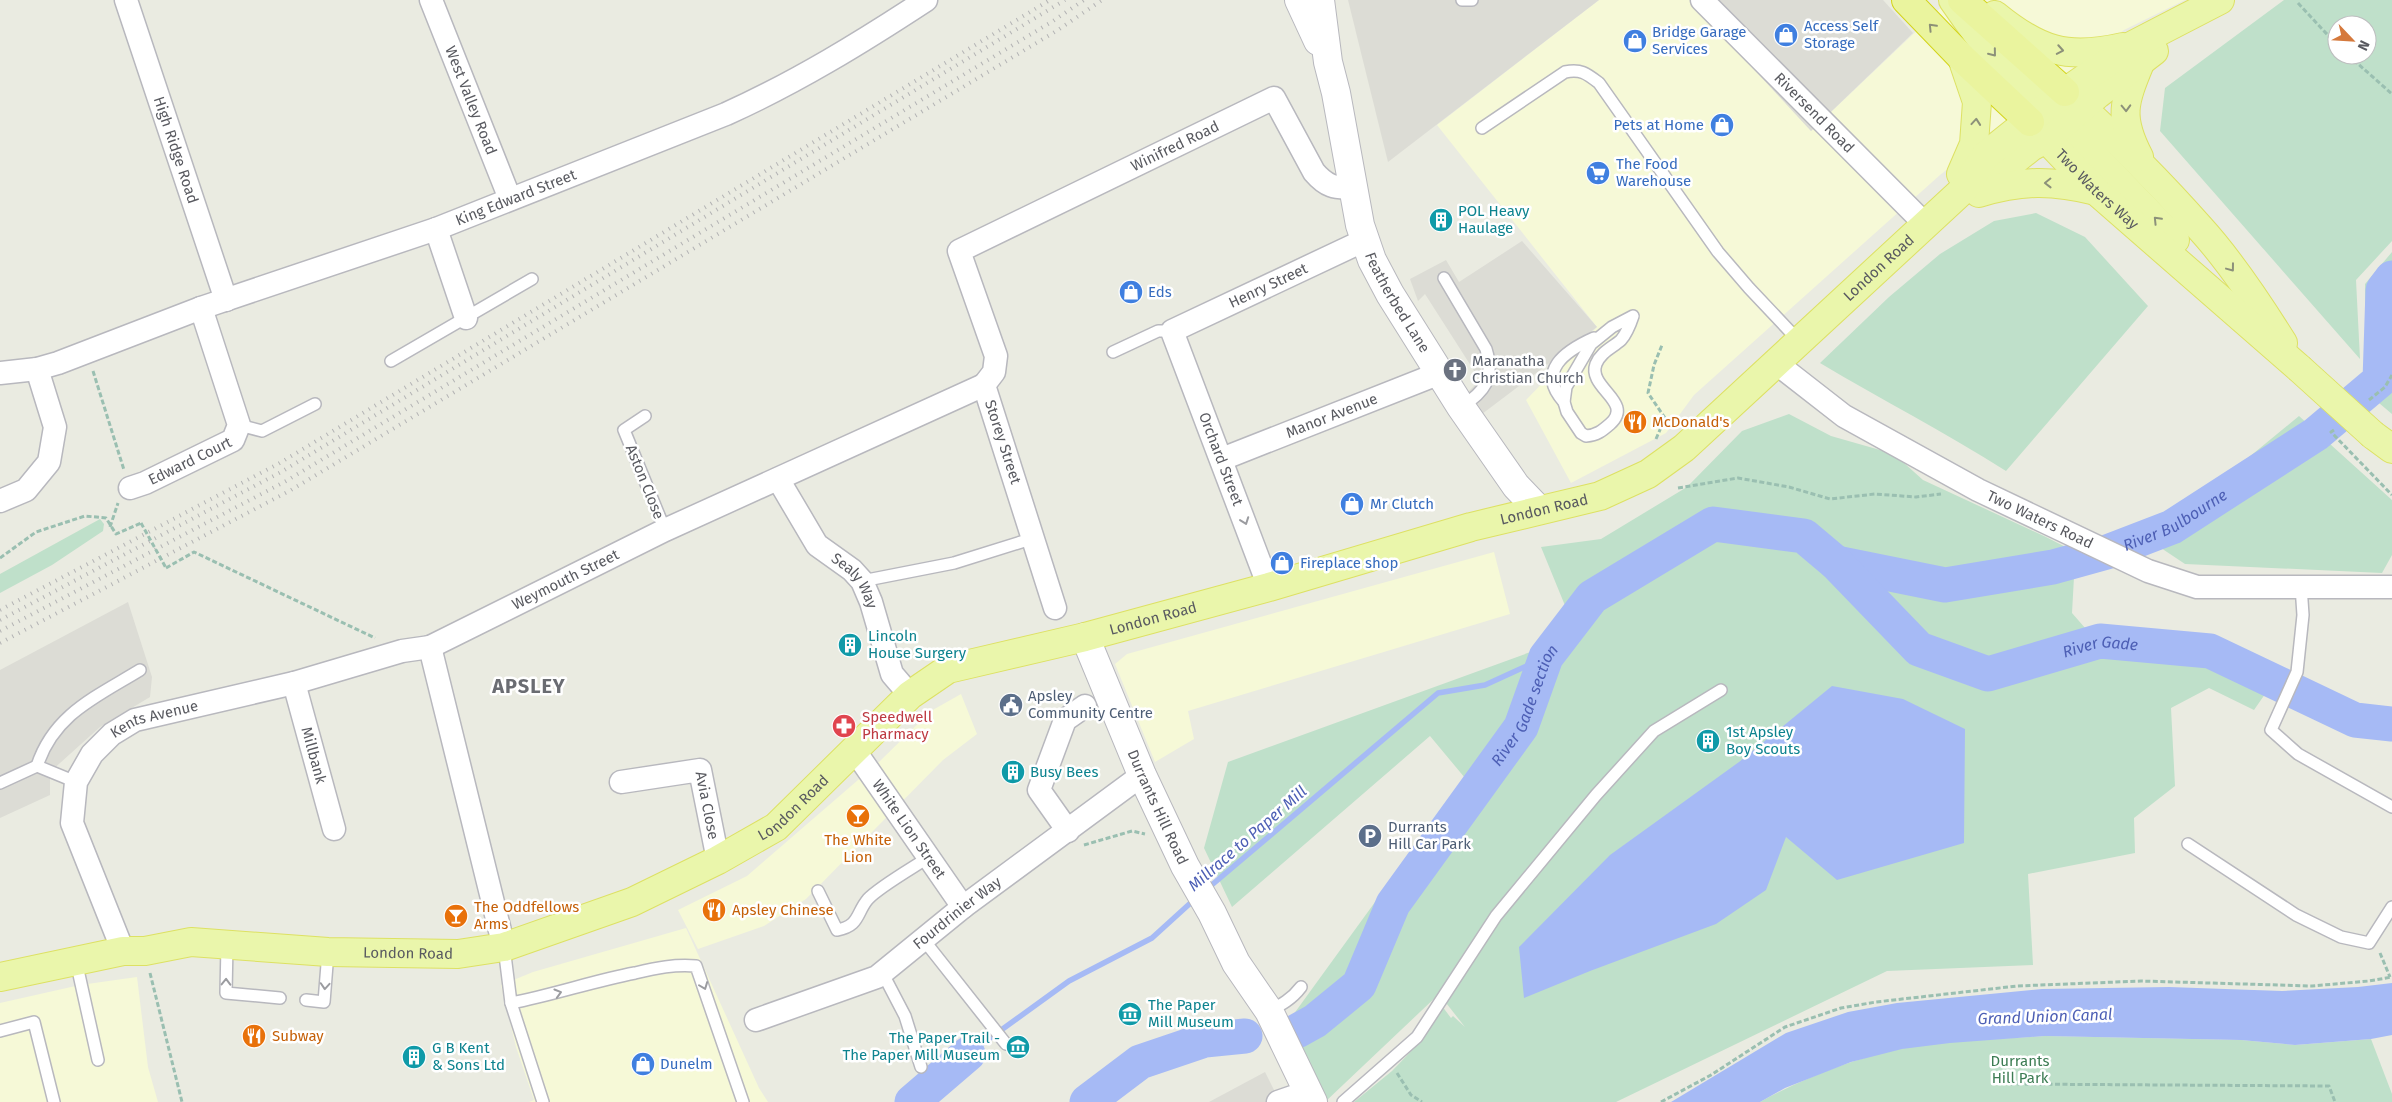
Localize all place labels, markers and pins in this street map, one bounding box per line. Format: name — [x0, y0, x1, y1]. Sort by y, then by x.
place label: Access Self Storage — [1804, 17, 1879, 52]
shop icon: Access Self Storage — [1773, 22, 1799, 48]
place label: Bridge Garage Services — [1652, 23, 1746, 58]
shop icon: Bridge Garage Services — [1622, 28, 1648, 54]
shop icon: Pets at Home — [1709, 112, 1735, 138]
place label: Pets at Home — [1614, 116, 1704, 134]
place label: The Food Warehouse — [1616, 155, 1691, 190]
supermarket icon: The Food Warehouse — [1585, 160, 1611, 186]
place label: POL Heavy Haulage — [1458, 202, 1530, 237]
building icon: POL Heavy Haulage — [1428, 207, 1454, 233]
shop icon: Eds — [1118, 279, 1144, 305]
place label: Eds — [1148, 283, 1172, 301]
place label: Maranatha Christian Church — [1472, 352, 1584, 387]
church icon: Maranatha Christian Church — [1442, 357, 1468, 383]
restaurant icon: McDonald's — [1622, 409, 1648, 435]
place label: McDonald's — [1652, 413, 1730, 431]
shop icon: Mr Clutch — [1339, 491, 1365, 517]
place label: Mr Clutch — [1370, 495, 1434, 513]
shop icon: Fireplace shop — [1269, 550, 1295, 576]
place label: Fireplace shop — [1300, 554, 1398, 572]
place label: Lincoln House Surgery — [868, 627, 967, 662]
building icon: Lincoln House Surgery — [837, 632, 863, 658]
place label: Apsley Community Centre — [1028, 687, 1153, 722]
public building icon: Apsley Community Centre — [998, 692, 1024, 718]
place label: Speedwell Pharmacy — [862, 708, 933, 743]
pharmacy icon: Speedwell Pharmacy — [831, 713, 857, 739]
place label: 1st Apsley Boy Scouts — [1726, 723, 1800, 758]
building icon: 1st Apsley Boy Scouts — [1695, 728, 1721, 754]
building icon: Busy Bees — [1000, 759, 1026, 785]
place label: Busy Bees — [1030, 763, 1098, 781]
bar icon: The White Lion — [845, 803, 871, 829]
place label: Durrants Hill Car Park — [1388, 818, 1471, 853]
parking icon: Durrants Hill Car Park — [1357, 823, 1383, 849]
place label: The White Lion — [824, 831, 892, 866]
restaurant icon: Apsley Chinese — [701, 897, 727, 923]
place label: The Oddfellows Arms — [474, 898, 579, 933]
place label: Apsley Chinese — [732, 901, 834, 919]
bar icon: The Oddfellows Arms — [443, 903, 469, 929]
place label: The Paper Mill Museum — [1148, 996, 1234, 1031]
museum icon: The Paper Mill Museum — [1117, 1001, 1143, 1027]
restaurant icon: Subway — [241, 1023, 267, 1049]
place label: Subway — [272, 1027, 324, 1045]
place label: The Paper Trail - The Paper Mill Museum — [843, 1029, 1000, 1064]
museum icon: The Paper Trail - The Paper Mill Museum — [1005, 1034, 1031, 1060]
place label: G B Kent & Sons Ltd — [432, 1039, 505, 1074]
building icon: G B Kent & Sons Ltd — [401, 1044, 427, 1070]
shop icon: Dunelm — [630, 1051, 656, 1077]
place label: Dunelm — [660, 1055, 713, 1073]

